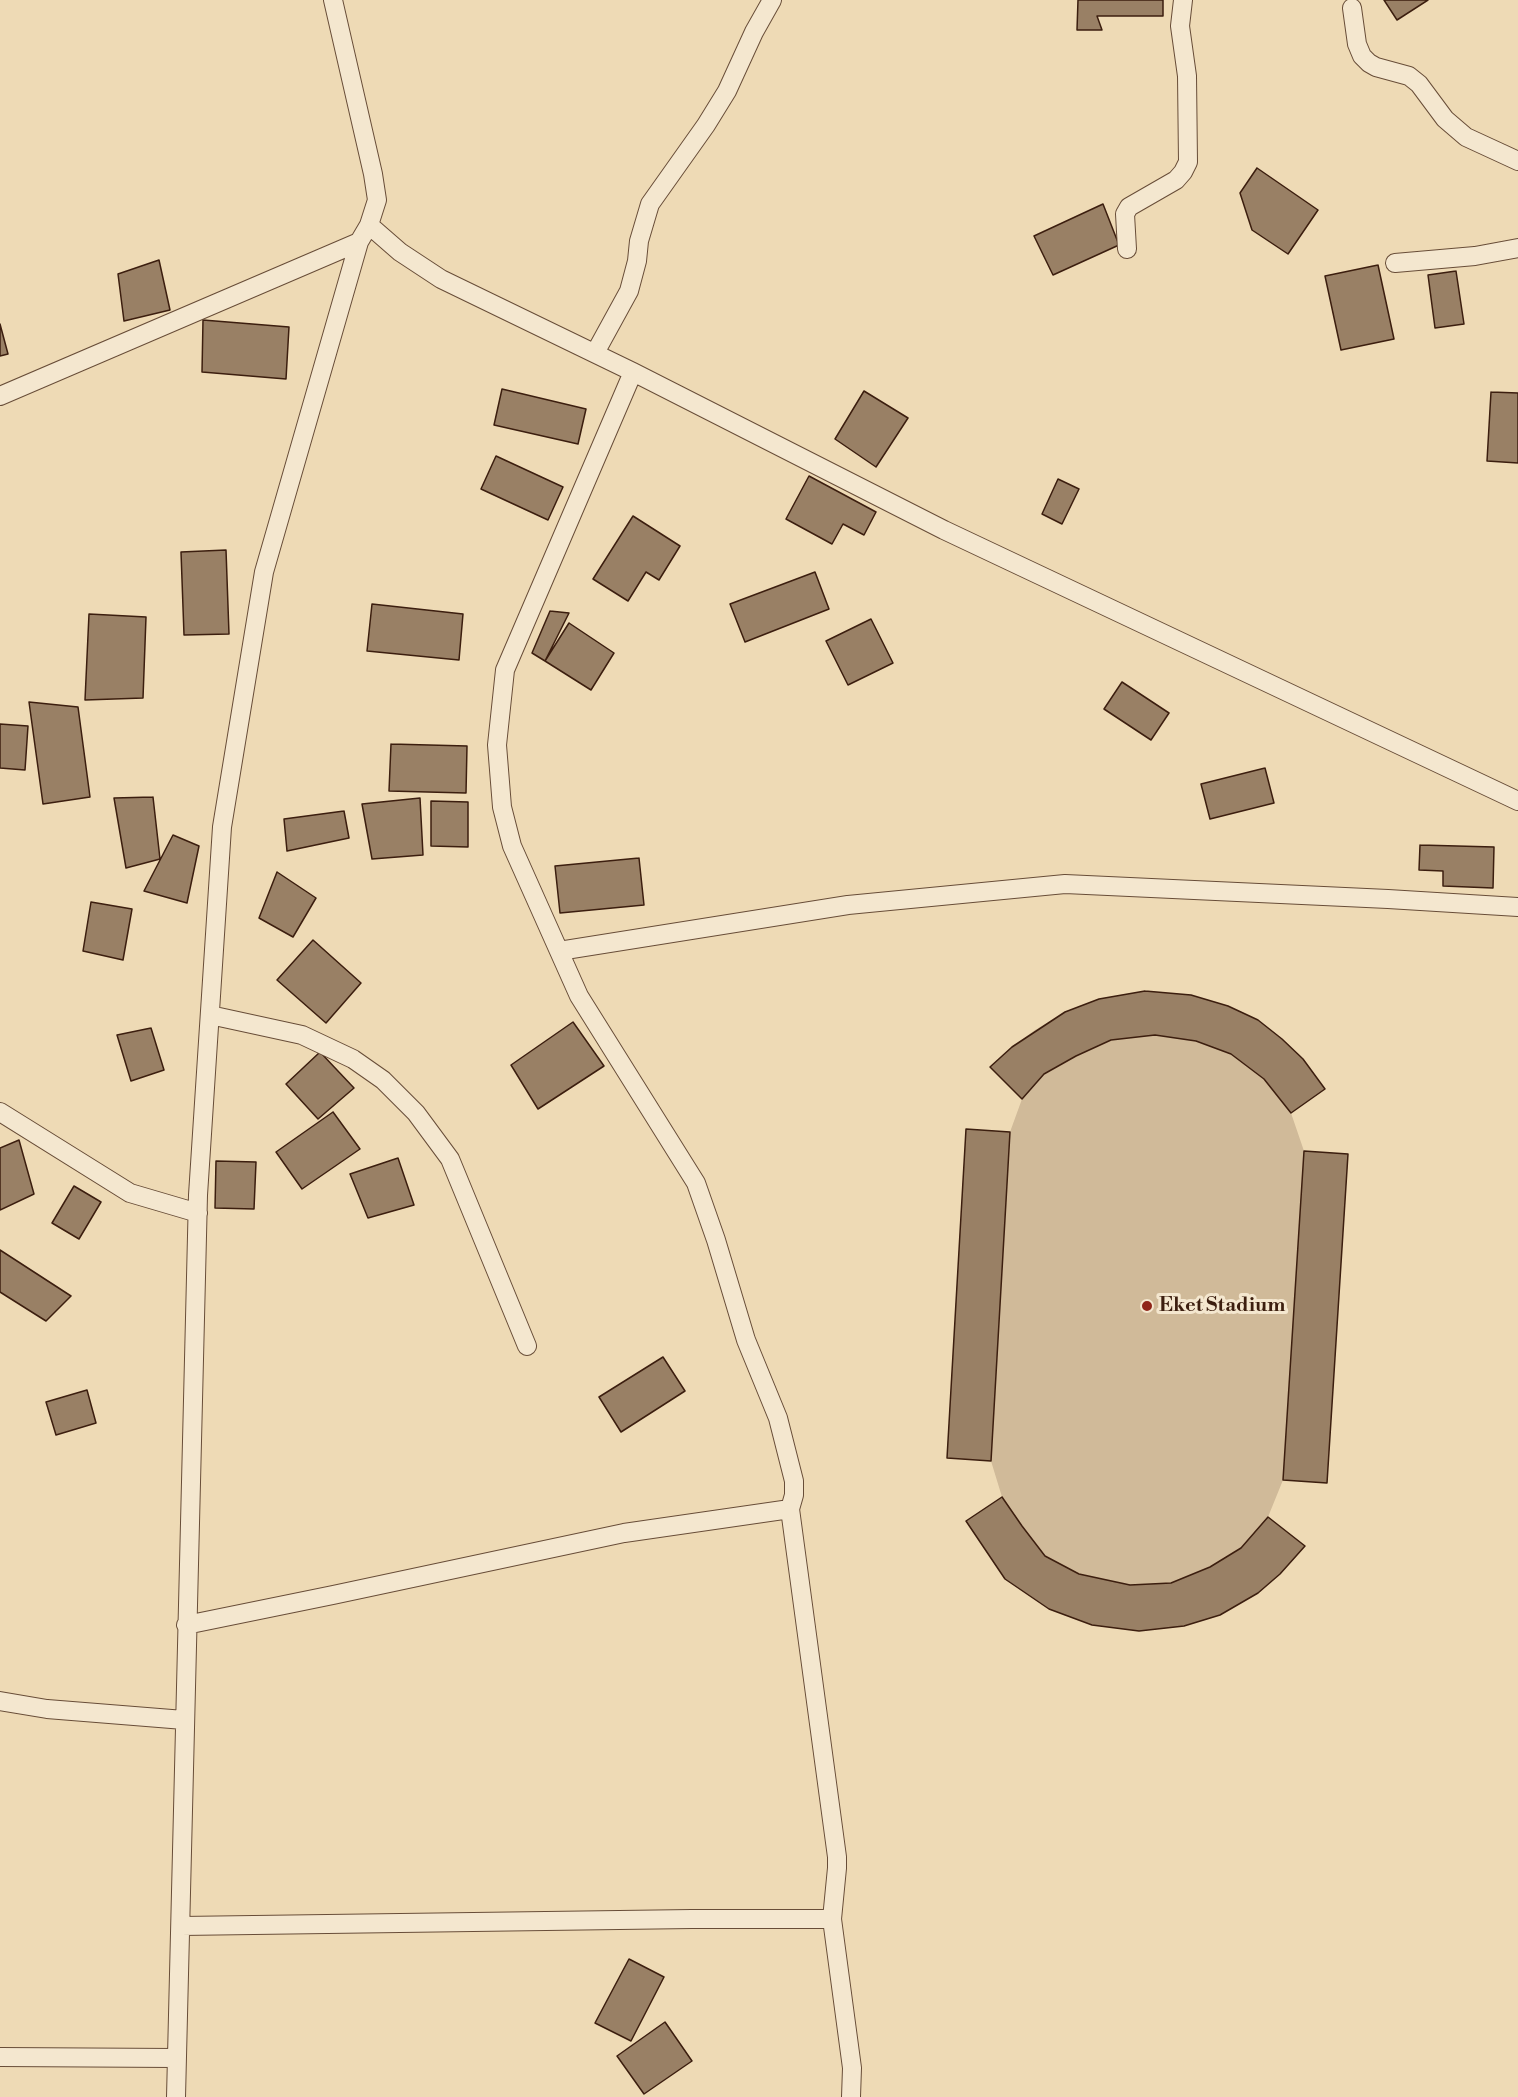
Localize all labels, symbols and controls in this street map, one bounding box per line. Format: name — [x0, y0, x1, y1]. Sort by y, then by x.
place label: Eket Stadium — [1159, 1294, 1286, 1318]
marker: Eket Stadium — [1140, 1299, 1154, 1313]

